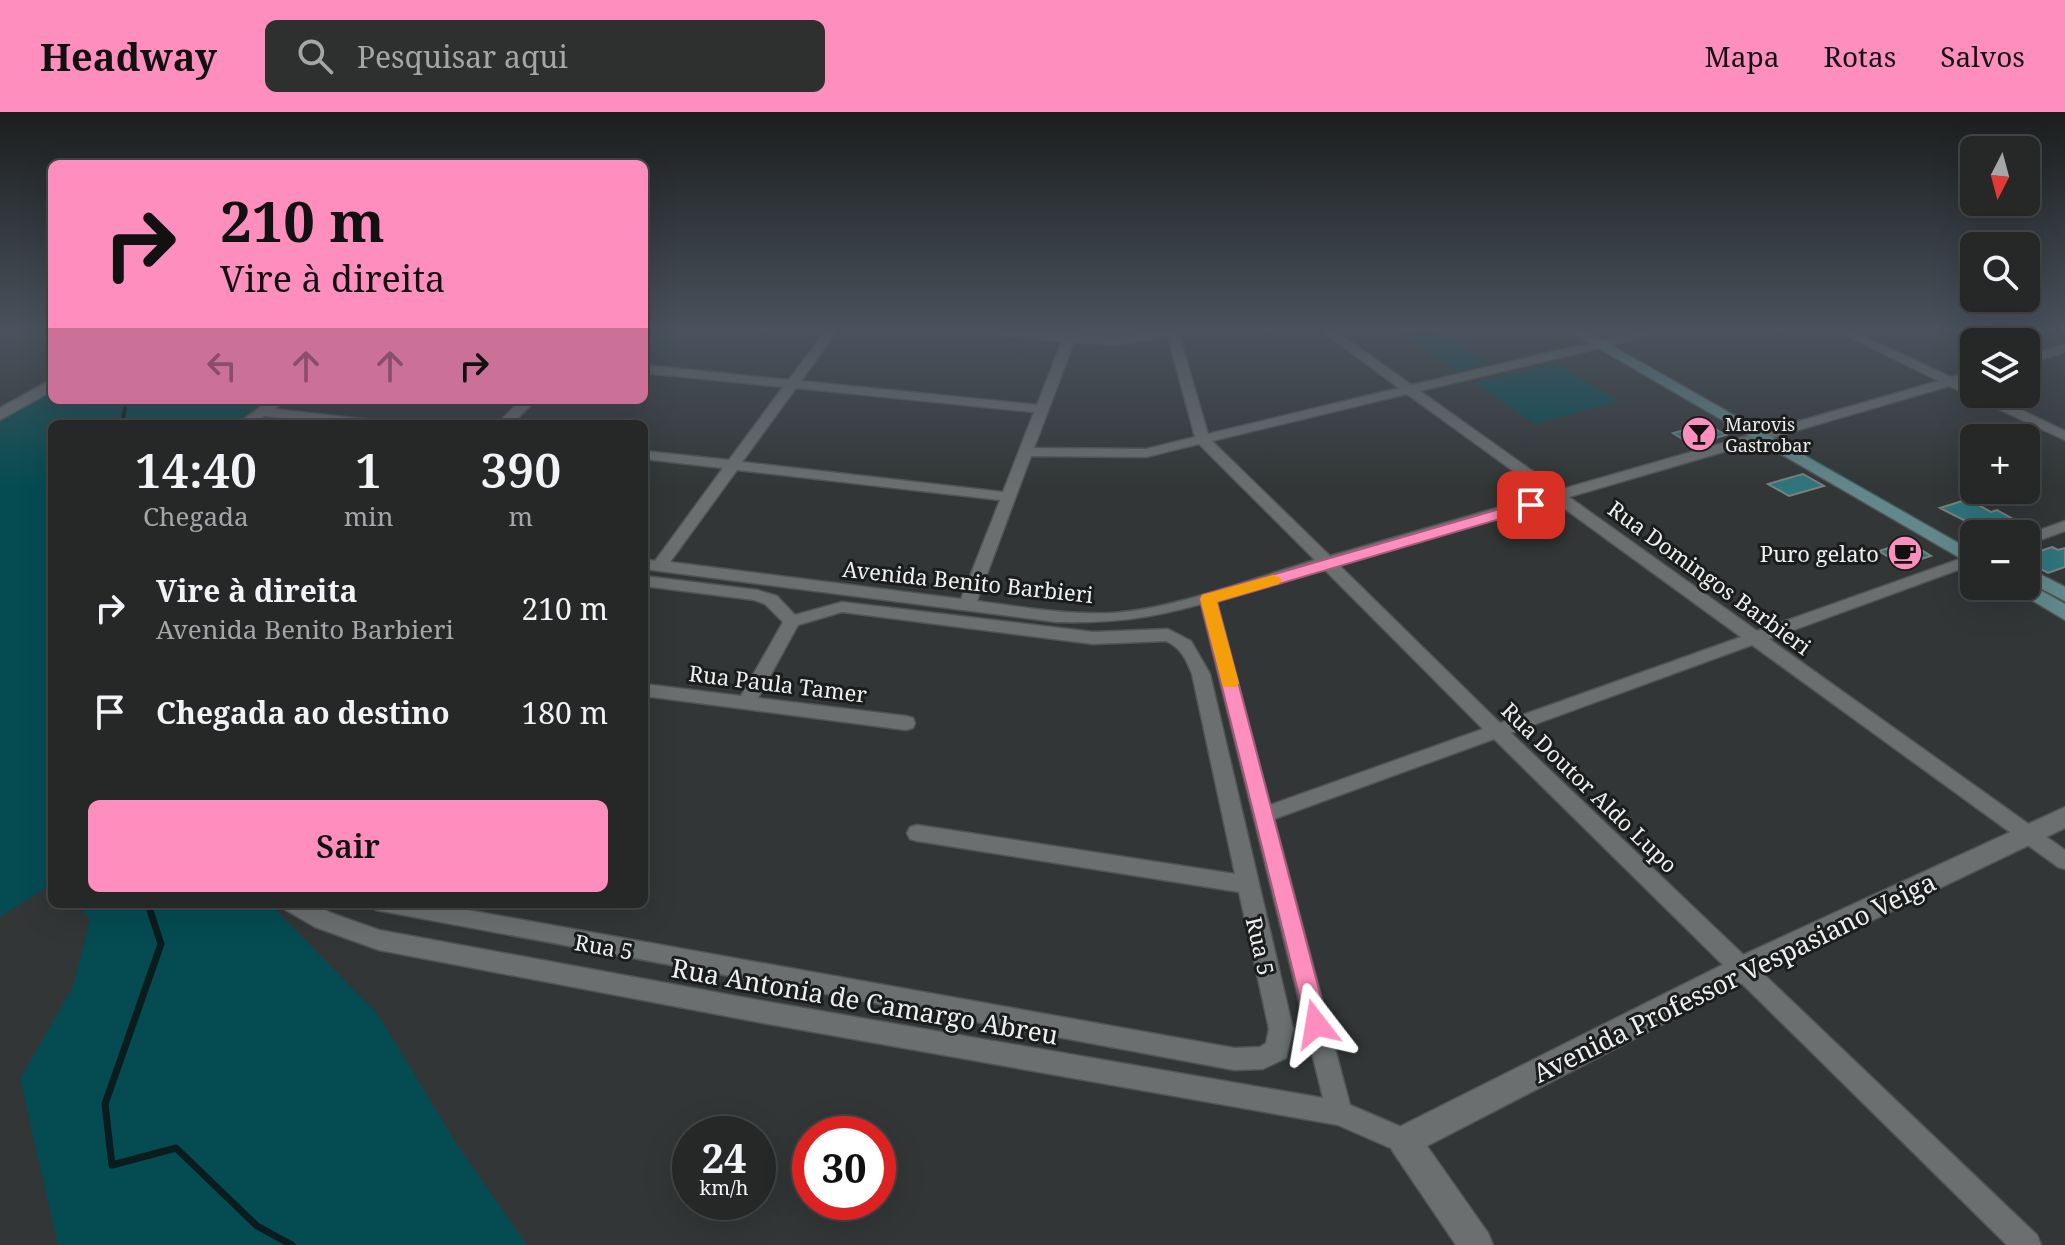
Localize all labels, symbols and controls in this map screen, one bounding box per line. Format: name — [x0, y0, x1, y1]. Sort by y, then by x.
search box — [265, 20, 825, 92]
text: Headway — [40, 30, 217, 82]
icon: search — [293, 34, 337, 78]
text: Pesquisar aqui — [357, 36, 568, 77]
text: Mapa — [1705, 37, 1780, 75]
text: Rotas — [1824, 37, 1896, 75]
text: Salvos — [1940, 37, 2025, 75]
north arrow — [1960, 136, 2040, 216]
map controls — [1960, 136, 2040, 600]
text: 210 m — [220, 182, 385, 258]
icon: right — [88, 192, 192, 296]
button: search — [1960, 232, 2040, 312]
text: Vire à direita — [220, 254, 445, 303]
button: layers — [1960, 328, 2040, 408]
icon: left — [200, 344, 244, 388]
icon: ahead — [284, 344, 328, 388]
icon: ahead — [368, 344, 412, 388]
icon: right — [452, 344, 496, 388]
place label: Marovis Gastrobar — [1725, 412, 1811, 457]
bar icon: Marovis Gastrobar — [1680, 415, 1718, 453]
button: + — [1960, 424, 2040, 504]
text: 14:40 — [135, 437, 257, 502]
text: 1 — [355, 437, 382, 502]
text: 390 — [480, 437, 561, 502]
pin — [1497, 471, 1565, 539]
icon: arrive — [1509, 483, 1553, 527]
street label: Rua Domingos Barbieri — [1602, 493, 1818, 661]
text: Chegada — [143, 498, 249, 534]
text: min — [344, 498, 393, 534]
text: m — [508, 498, 533, 534]
button: − — [1960, 520, 2040, 600]
cafe icon: Puro gelato — [1886, 534, 1924, 572]
place label: Puro gelato — [1760, 538, 1879, 568]
street label: Avenida Benito Barbieri — [841, 553, 1095, 609]
text: Vire à direita — [156, 570, 358, 611]
icon: right — [88, 586, 132, 630]
text: 210 m — [522, 588, 608, 629]
text: Avenida Benito Barbieri — [156, 611, 454, 647]
street label: Rua Paula Tamer — [687, 657, 869, 709]
icon: arrive — [88, 690, 132, 734]
text: Chegada ao destino — [156, 692, 450, 733]
text: 180 m — [522, 692, 608, 733]
street label: Rua Doutor Aldo Lupo — [1495, 695, 1685, 879]
button: Sair — [88, 800, 608, 892]
street label: Avenida Professor Vespasiano Veiga — [1526, 863, 1942, 1091]
street label: Rua 5 — [1240, 914, 1282, 978]
street label: Rua 5 — [572, 926, 636, 966]
street label: Rua Antonia de Camargo Abreu — [669, 949, 1061, 1053]
position arrow — [1274, 982, 1358, 1066]
speed limit sign: 30 — [792, 1116, 896, 1220]
text: 24 — [701, 1130, 747, 1185]
text: km/h — [699, 1174, 749, 1201]

